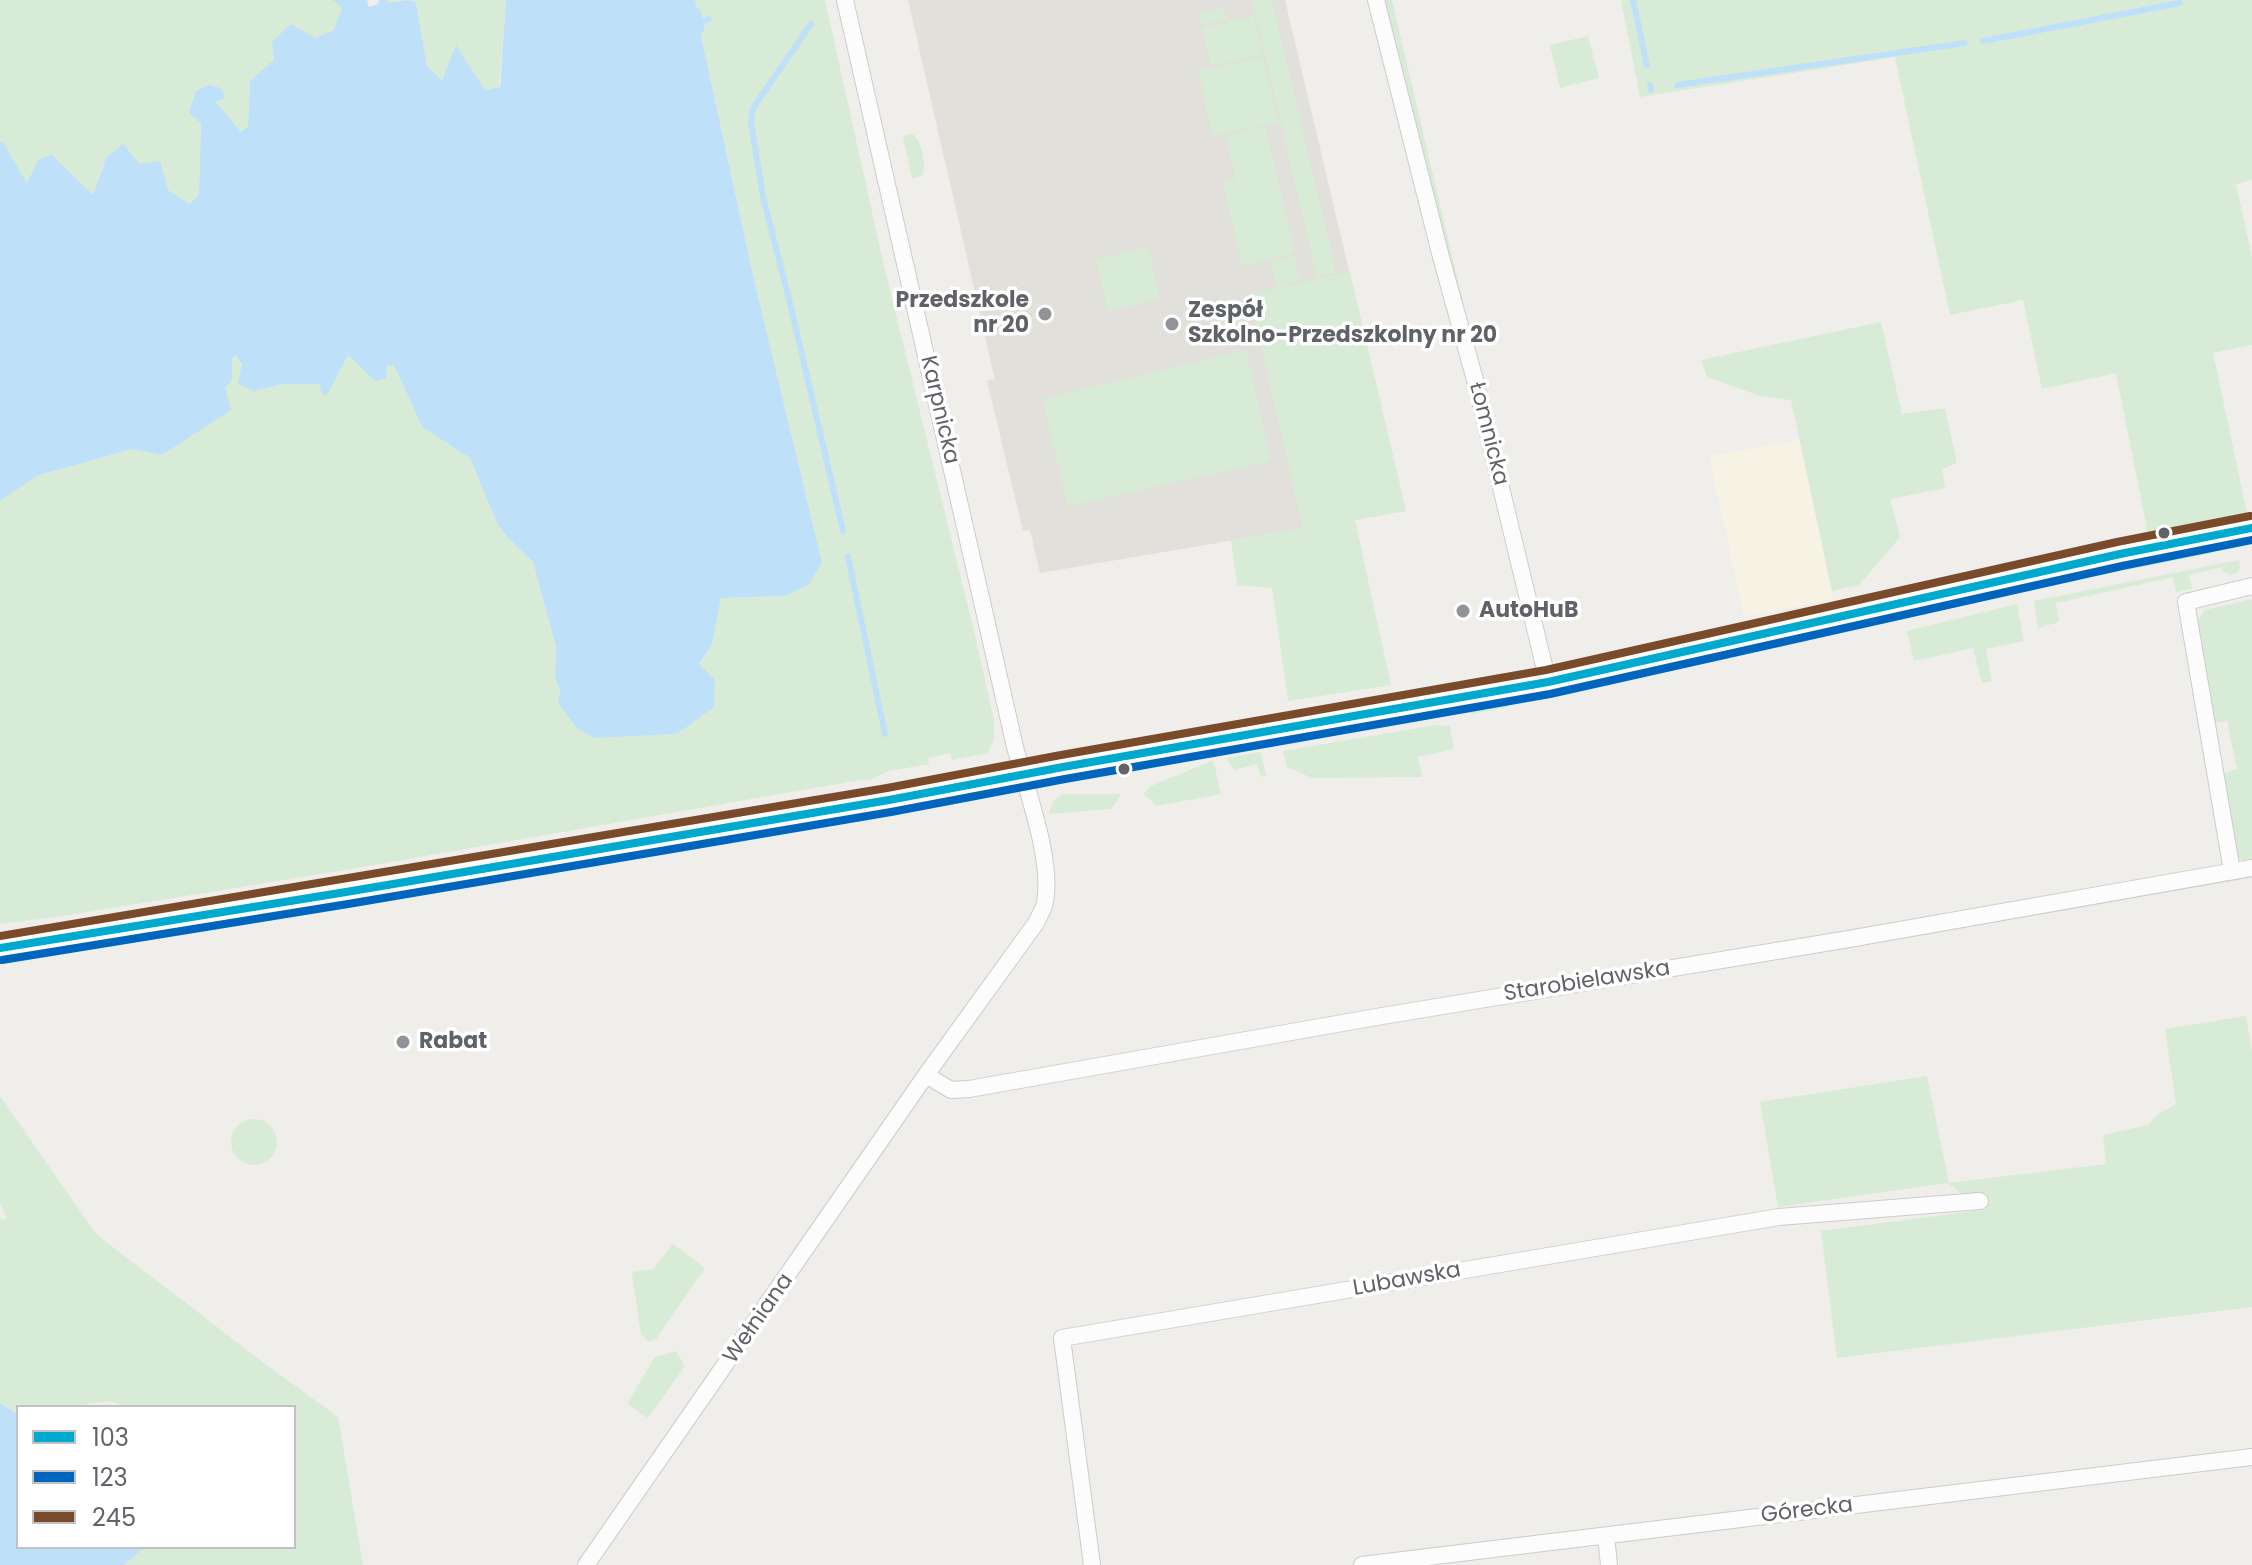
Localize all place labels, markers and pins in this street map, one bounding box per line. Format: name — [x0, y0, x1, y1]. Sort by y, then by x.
place label: Przedszkole nr 20 — [896, 288, 1029, 340]
place label: Zespół Szkolno-Przedszkolny nr 20 — [1188, 298, 1497, 350]
marker: Przedszkole nr 20 — [1036, 305, 1054, 323]
marker: Zespół Szkolno-Przedszkolny nr 20 — [1163, 315, 1181, 333]
unlabelled marker — [2156, 525, 2172, 541]
place label: AutoHuB — [1479, 598, 1578, 624]
marker: AutoHuB — [1454, 602, 1472, 620]
unlabelled marker — [1116, 761, 1132, 777]
place label: Rabat — [419, 1029, 487, 1055]
marker: Rabat — [394, 1033, 412, 1051]

